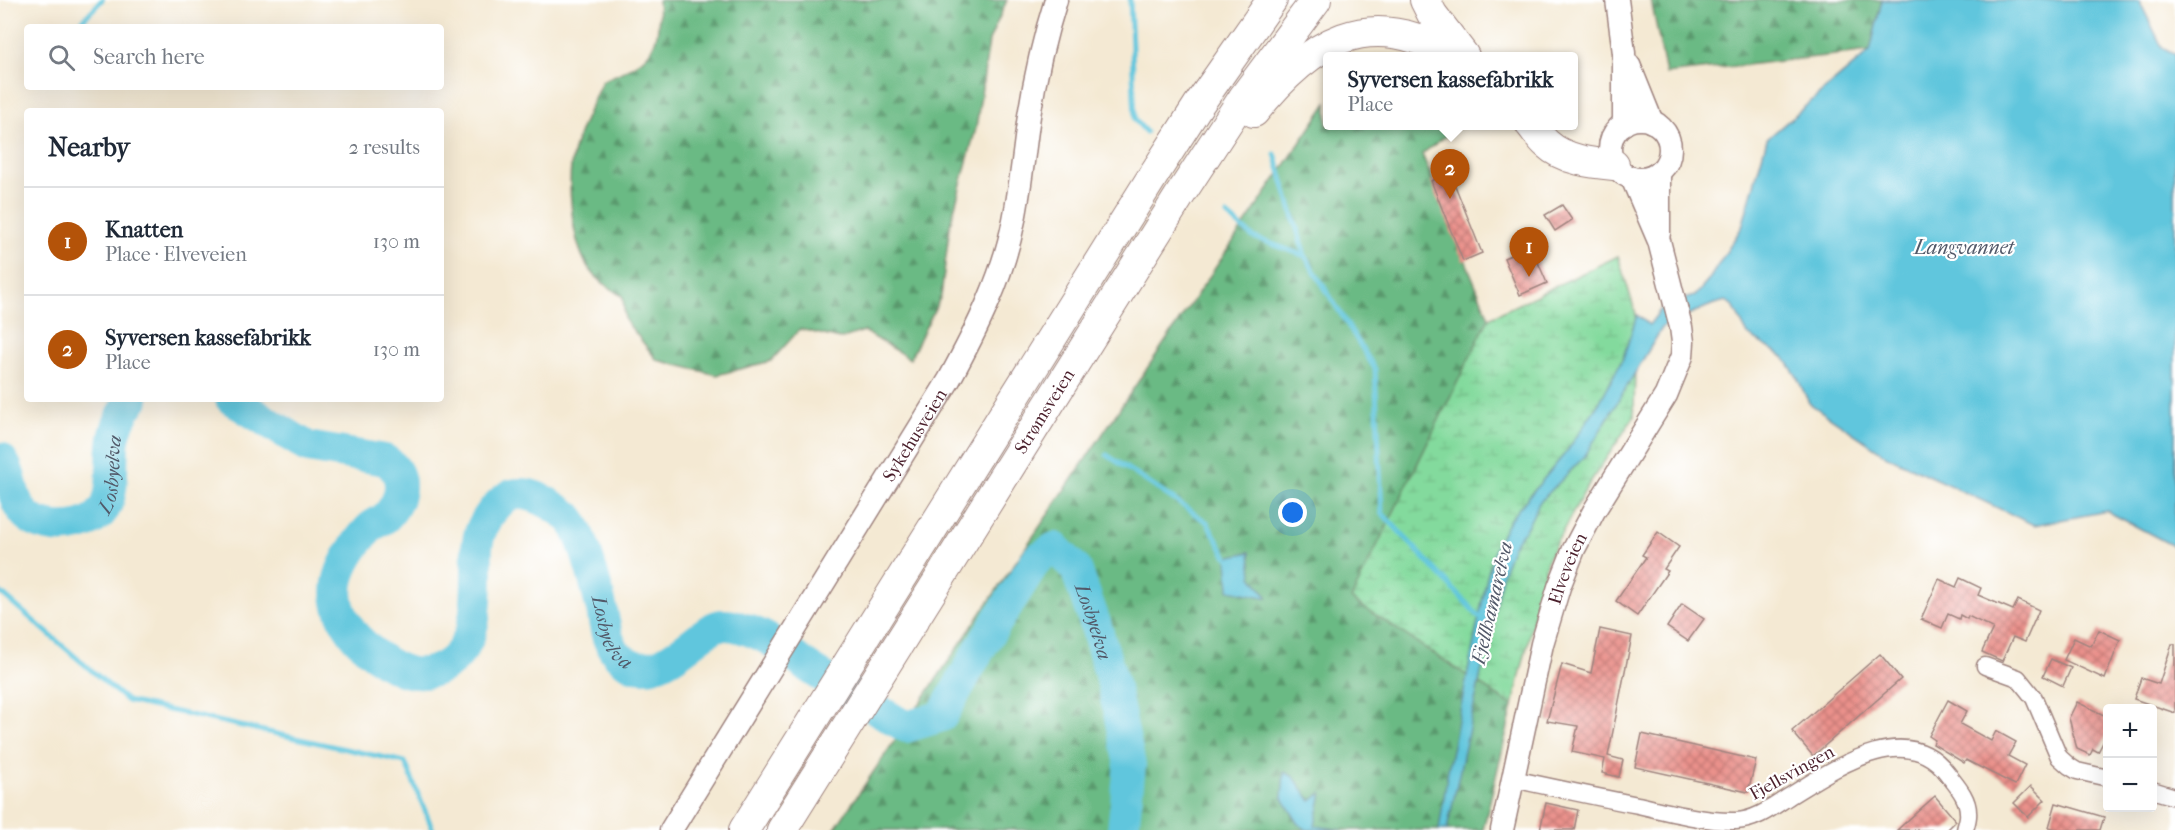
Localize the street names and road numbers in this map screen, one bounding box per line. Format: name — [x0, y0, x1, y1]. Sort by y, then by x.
street label: Strømsveien — [1010, 365, 1079, 458]
street label: Sykehusveien — [878, 385, 952, 485]
street label: Elveveien — [1544, 529, 1591, 607]
street label: Fjellsvingen — [1746, 741, 1838, 805]

